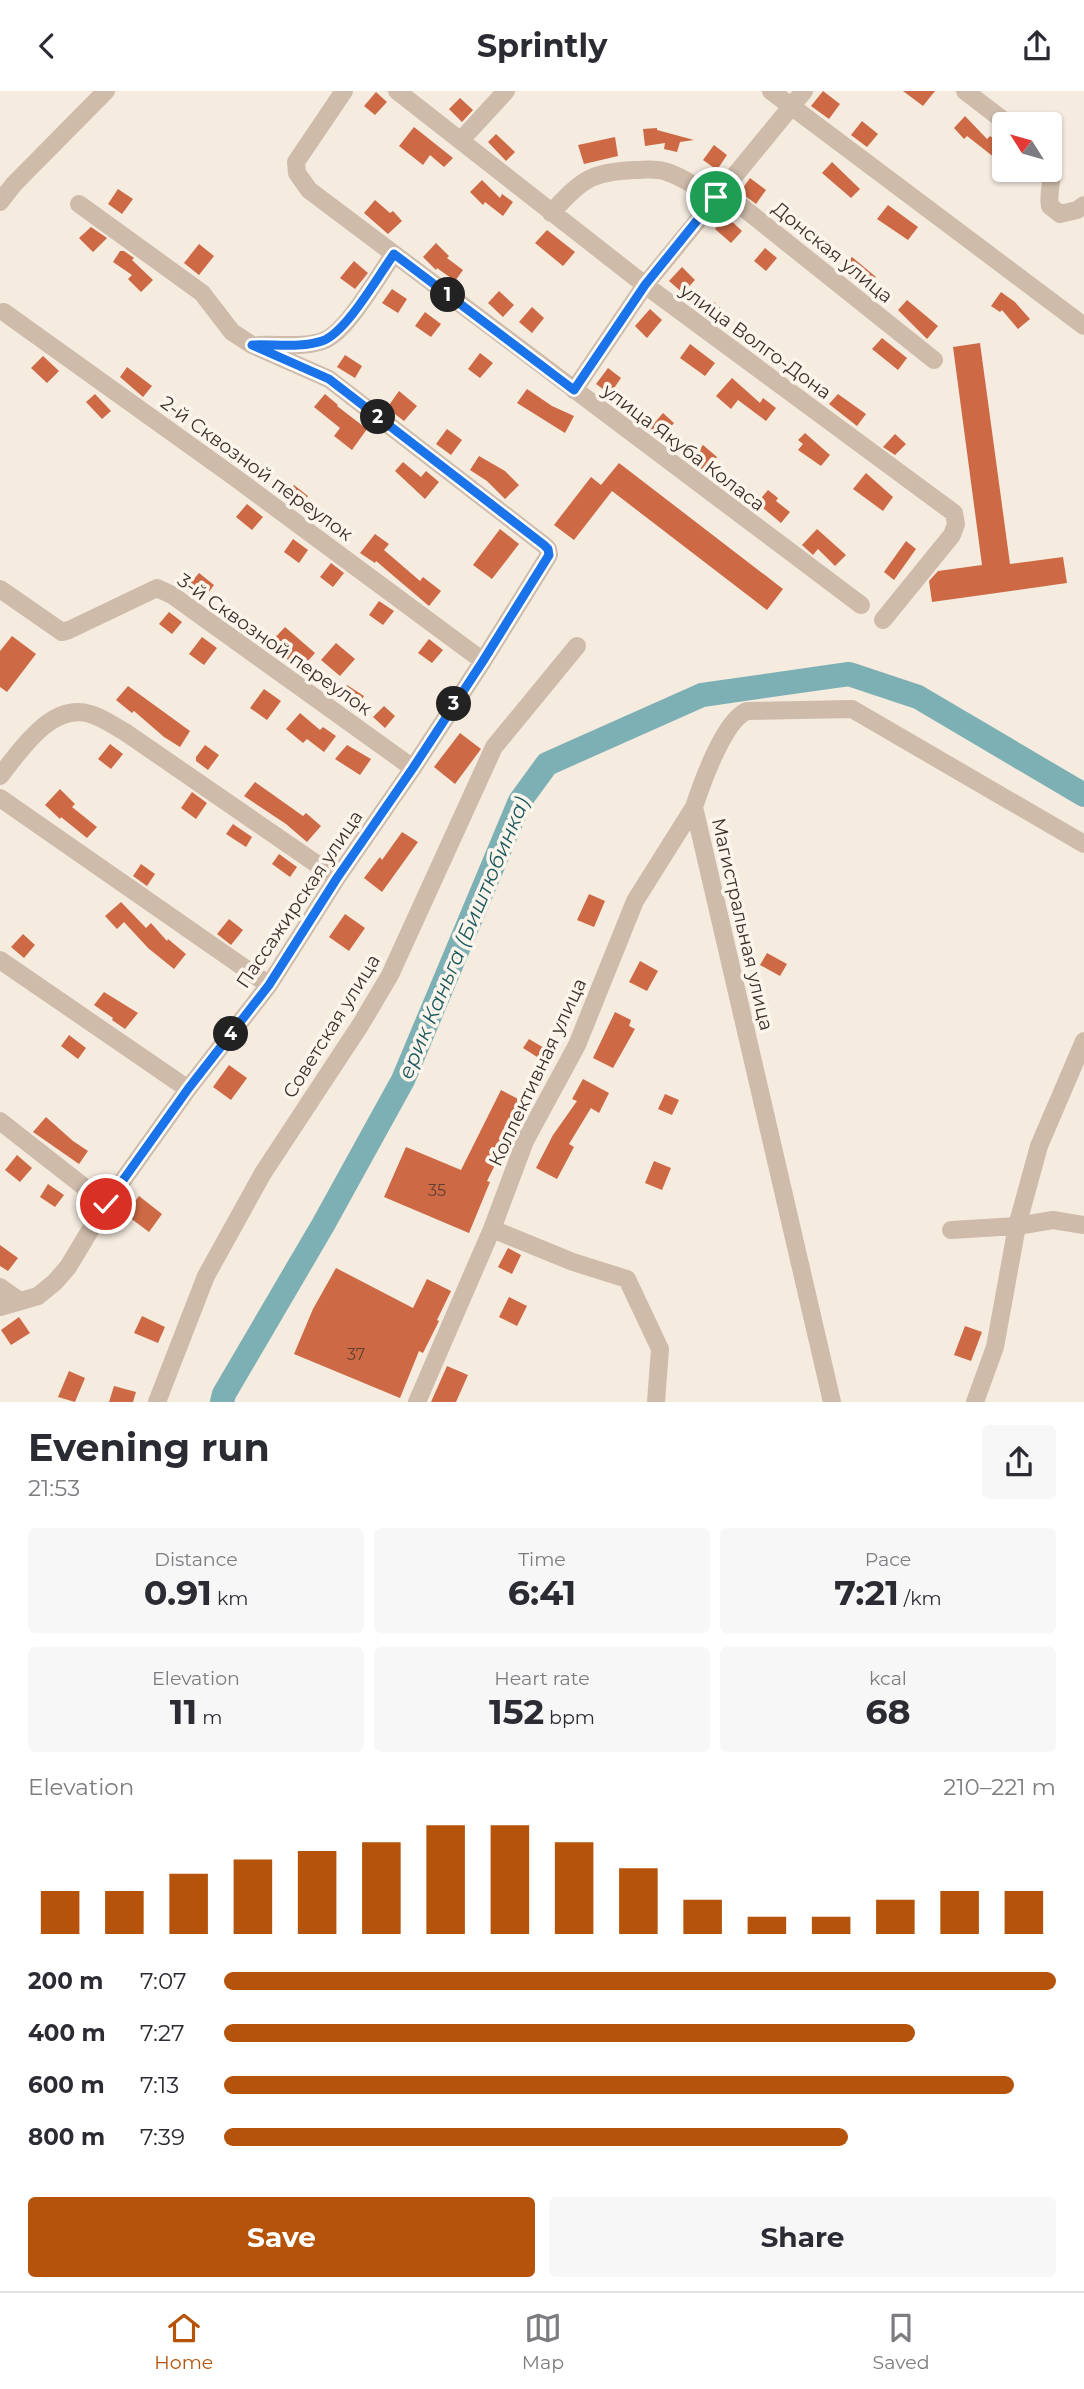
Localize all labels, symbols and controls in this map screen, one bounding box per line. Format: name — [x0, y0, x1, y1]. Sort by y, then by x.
text: Sprintly — [477, 26, 607, 65]
icon: back — [28, 27, 66, 65]
icon: share — [1018, 27, 1056, 65]
north arrow — [992, 112, 1062, 182]
map controls — [992, 112, 1062, 182]
pin — [686, 167, 746, 227]
icon: arrive — [697, 178, 735, 216]
street label: Донская улица — [768, 197, 897, 308]
pin: 1 — [430, 277, 466, 313]
street label: улица Волго-Дона — [675, 278, 836, 404]
text: 1 — [444, 283, 451, 306]
street label: улица Якуба Коласа — [597, 378, 769, 516]
street label: 2-й Сквозной переулок — [156, 391, 357, 546]
pin: 2 — [360, 399, 396, 435]
text: 2 — [372, 405, 383, 428]
street label: 3-й Сквозной переулок — [173, 568, 376, 720]
pin: 3 — [436, 687, 472, 721]
text: 3 — [448, 692, 459, 715]
water label: ерик Каньга (Биштюбинка) — [393, 793, 534, 1083]
street label: Пассажирская улица — [231, 806, 367, 992]
street label: Магистральная улица — [707, 816, 778, 1033]
street label: Советская улица — [278, 950, 385, 1102]
street label: Коллективная улица — [484, 975, 591, 1170]
pin: 4 — [214, 1017, 248, 1051]
text: 4 — [224, 1022, 237, 1045]
pin — [76, 1174, 136, 1234]
house number: 35 — [428, 1181, 446, 1200]
icon: check — [87, 1185, 125, 1223]
house number: 37 — [347, 1345, 365, 1364]
text: Evening run — [28, 1424, 270, 1471]
button: share — [982, 1425, 1056, 1499]
text: 21:53 — [28, 1474, 80, 1502]
text: Distance — [154, 1548, 238, 1571]
text: Time — [518, 1548, 566, 1571]
text: Pace — [865, 1548, 911, 1571]
text: 0.91 — [144, 1571, 212, 1614]
text: 6:41 — [508, 1571, 576, 1614]
text: 7:21 — [834, 1571, 899, 1614]
text: km — [212, 1587, 248, 1610]
text: /km — [899, 1587, 942, 1610]
text: Elevation — [152, 1667, 240, 1690]
text: Heart rate — [494, 1667, 590, 1690]
text: kcal — [869, 1667, 907, 1690]
text: 11 — [170, 1690, 197, 1733]
text: 152 — [489, 1690, 544, 1733]
text: 68 — [865, 1690, 911, 1733]
text: m — [197, 1706, 222, 1729]
text: bpm — [544, 1706, 595, 1729]
text: Elevation — [28, 1773, 134, 1801]
text: 210–221 m — [943, 1773, 1056, 1801]
text: 200 m — [28, 1967, 103, 1995]
text: 7:07 — [140, 1967, 187, 1995]
text: 400 m — [28, 2019, 106, 2047]
text: 7:27 — [140, 2019, 185, 2047]
text: 600 m — [28, 2071, 105, 2099]
text: 7:13 — [140, 2071, 179, 2099]
text: 800 m — [28, 2123, 105, 2151]
text: 7:39 — [140, 2123, 185, 2151]
button: Save — [28, 2197, 535, 2277]
button: Share — [549, 2197, 1056, 2277]
tab: Home — [154, 2309, 213, 2374]
tab: Map — [522, 2309, 564, 2374]
tab: Saved — [873, 2309, 930, 2374]

